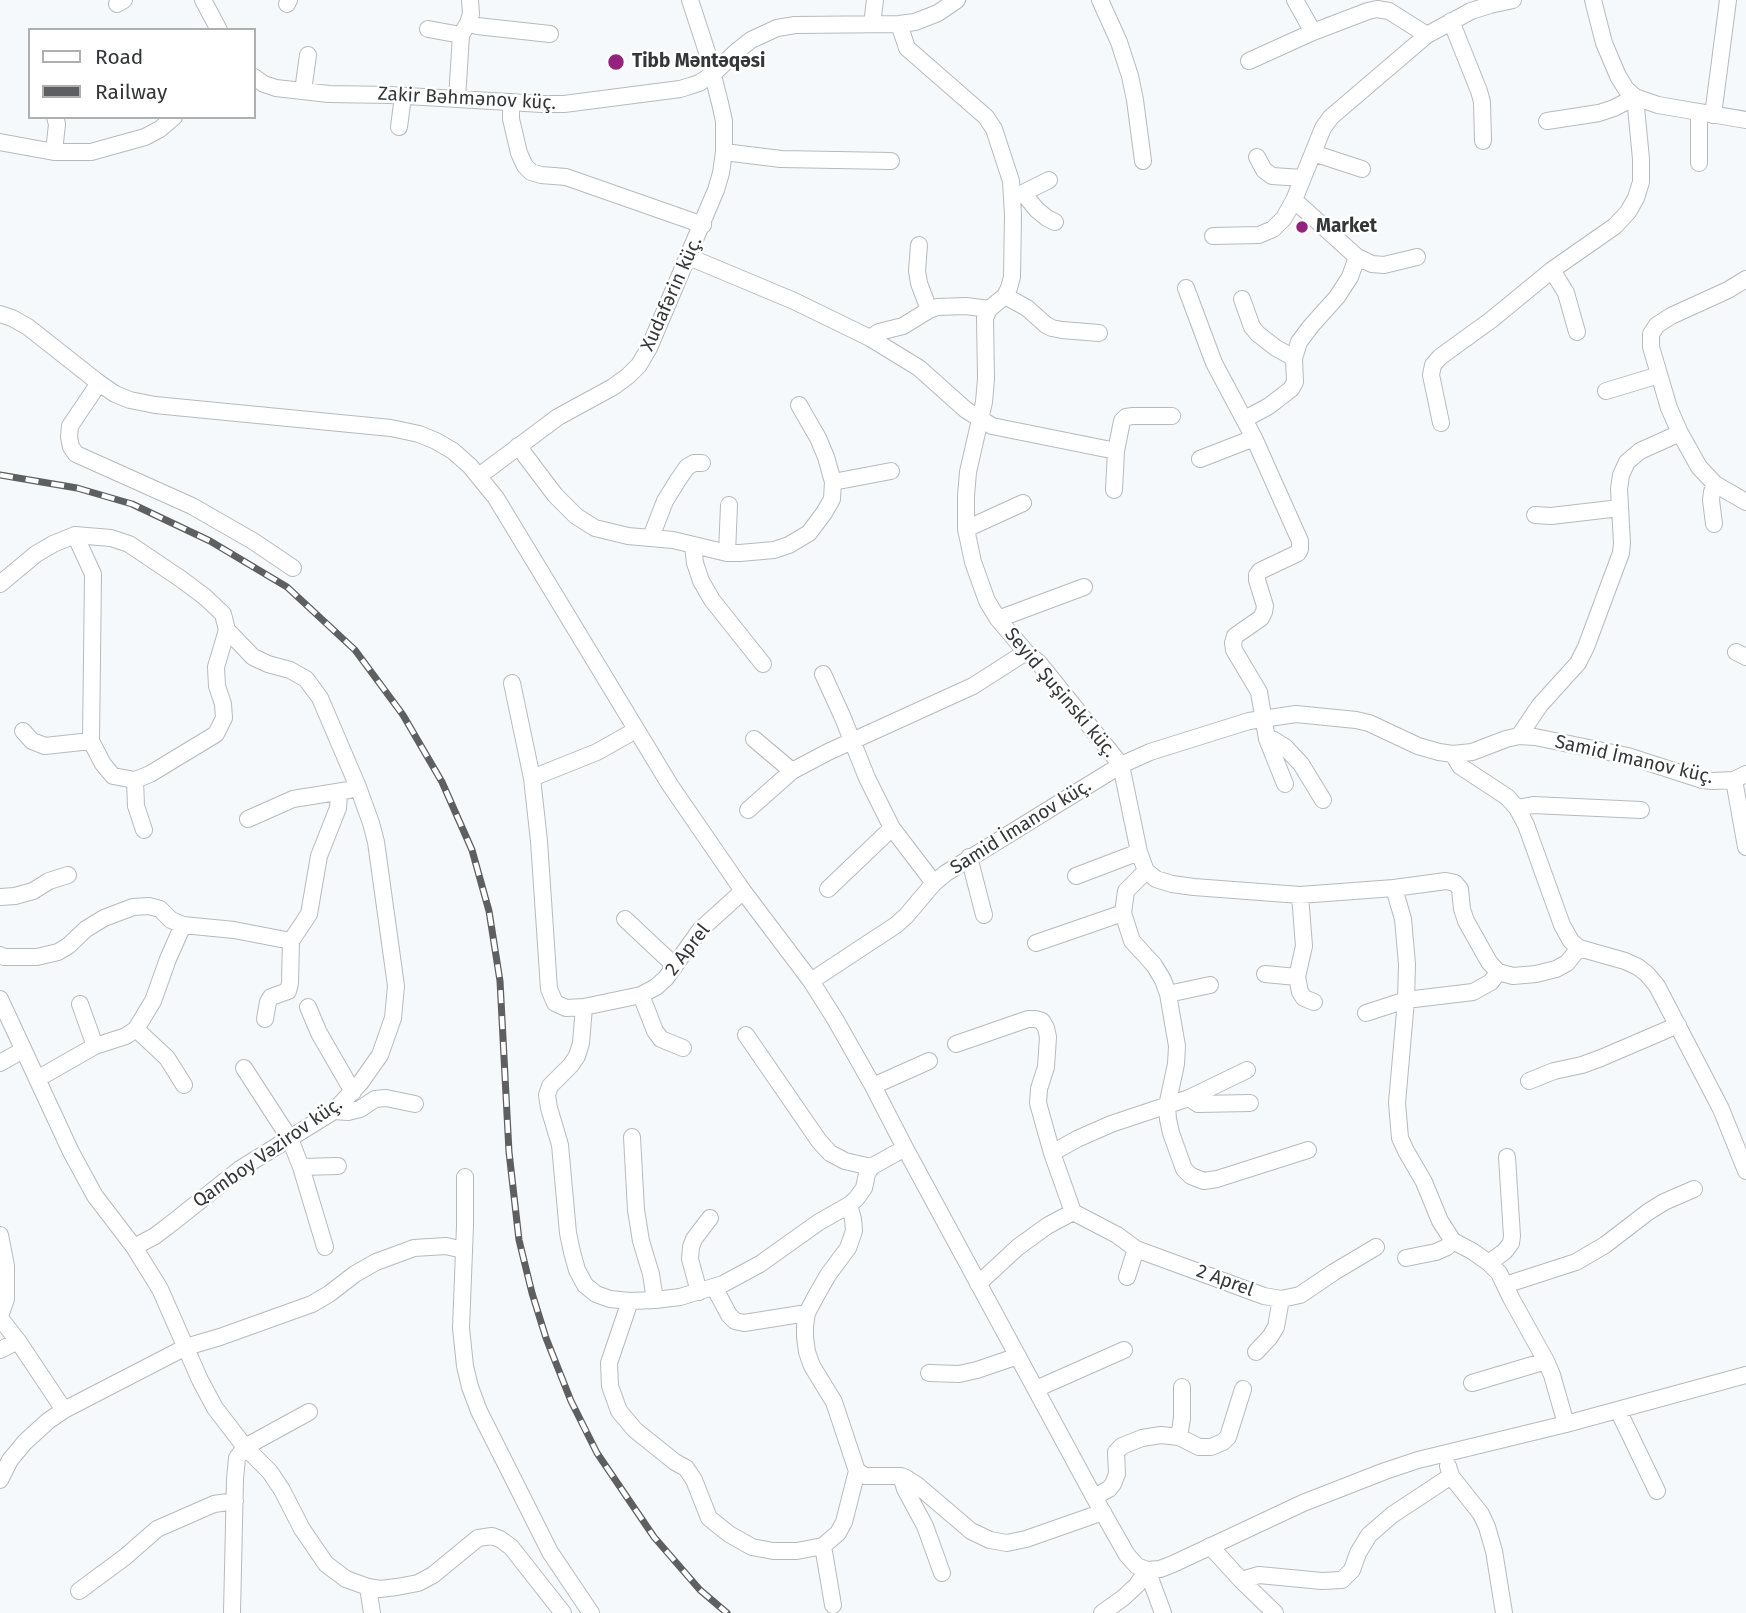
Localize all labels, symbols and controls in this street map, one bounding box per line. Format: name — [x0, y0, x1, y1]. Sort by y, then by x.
legend — [28, 28, 256, 119]
text: Road — [95, 44, 143, 70]
place label: Tibb Məntəqəsi — [632, 51, 765, 73]
marker: Tibb Məntəqəsi — [606, 52, 626, 72]
text: Railway — [95, 79, 167, 105]
street label: Zakir Bəhmənov küç. — [377, 83, 557, 115]
place label: Market — [1316, 216, 1377, 238]
marker: Market — [1294, 219, 1310, 235]
street label: Xudafərin küç. — [637, 233, 707, 355]
street label: Seyid Şuşinski küç. — [999, 624, 1121, 762]
street label: Samid İmanov küç. — [1553, 731, 1715, 789]
street label: Samid İmanov küç. — [946, 774, 1096, 880]
street label: 2 Aprel — [661, 920, 715, 980]
street label: Qamboy Vəzirov küç. — [189, 1093, 347, 1213]
street label: 2 Aprel — [1193, 1260, 1257, 1302]

